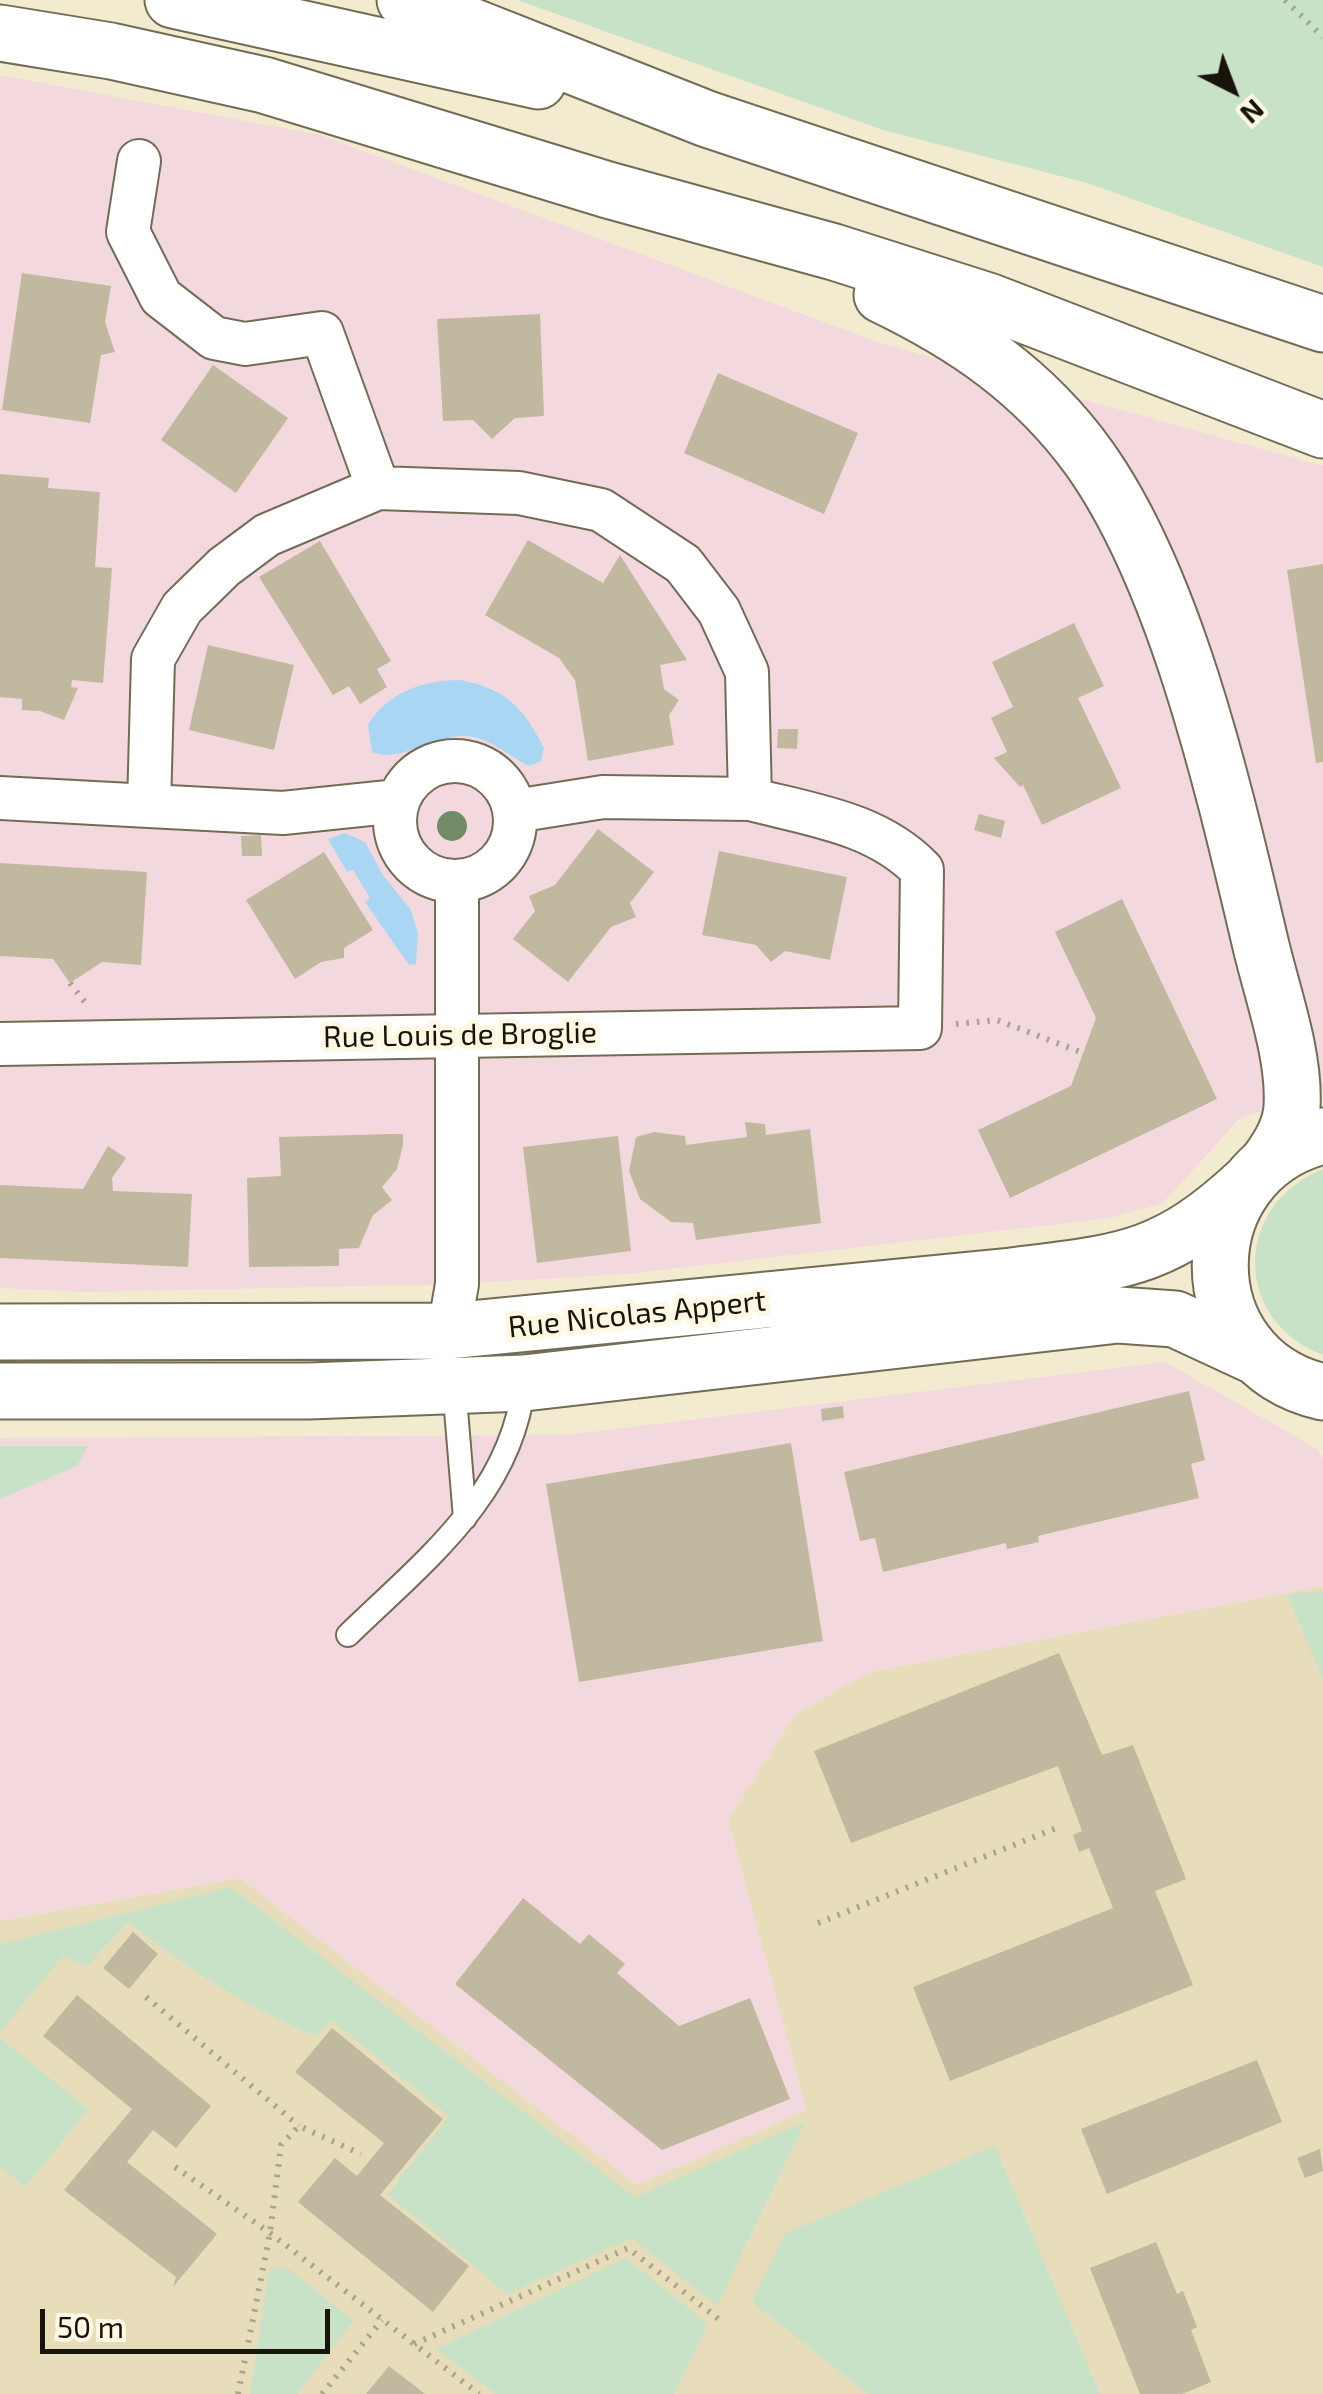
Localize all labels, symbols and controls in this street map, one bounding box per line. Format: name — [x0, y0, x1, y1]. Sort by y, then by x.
north arrow — [1183, 40, 1283, 140]
text: N — [1234, 93, 1272, 132]
street label: Rue Louis de Broglie — [323, 1015, 597, 1055]
street label: Rue Nicolas Appert — [506, 1283, 768, 1345]
scale bar — [45, 2289, 335, 2351]
text: 50 m — [57, 2308, 124, 2344]

